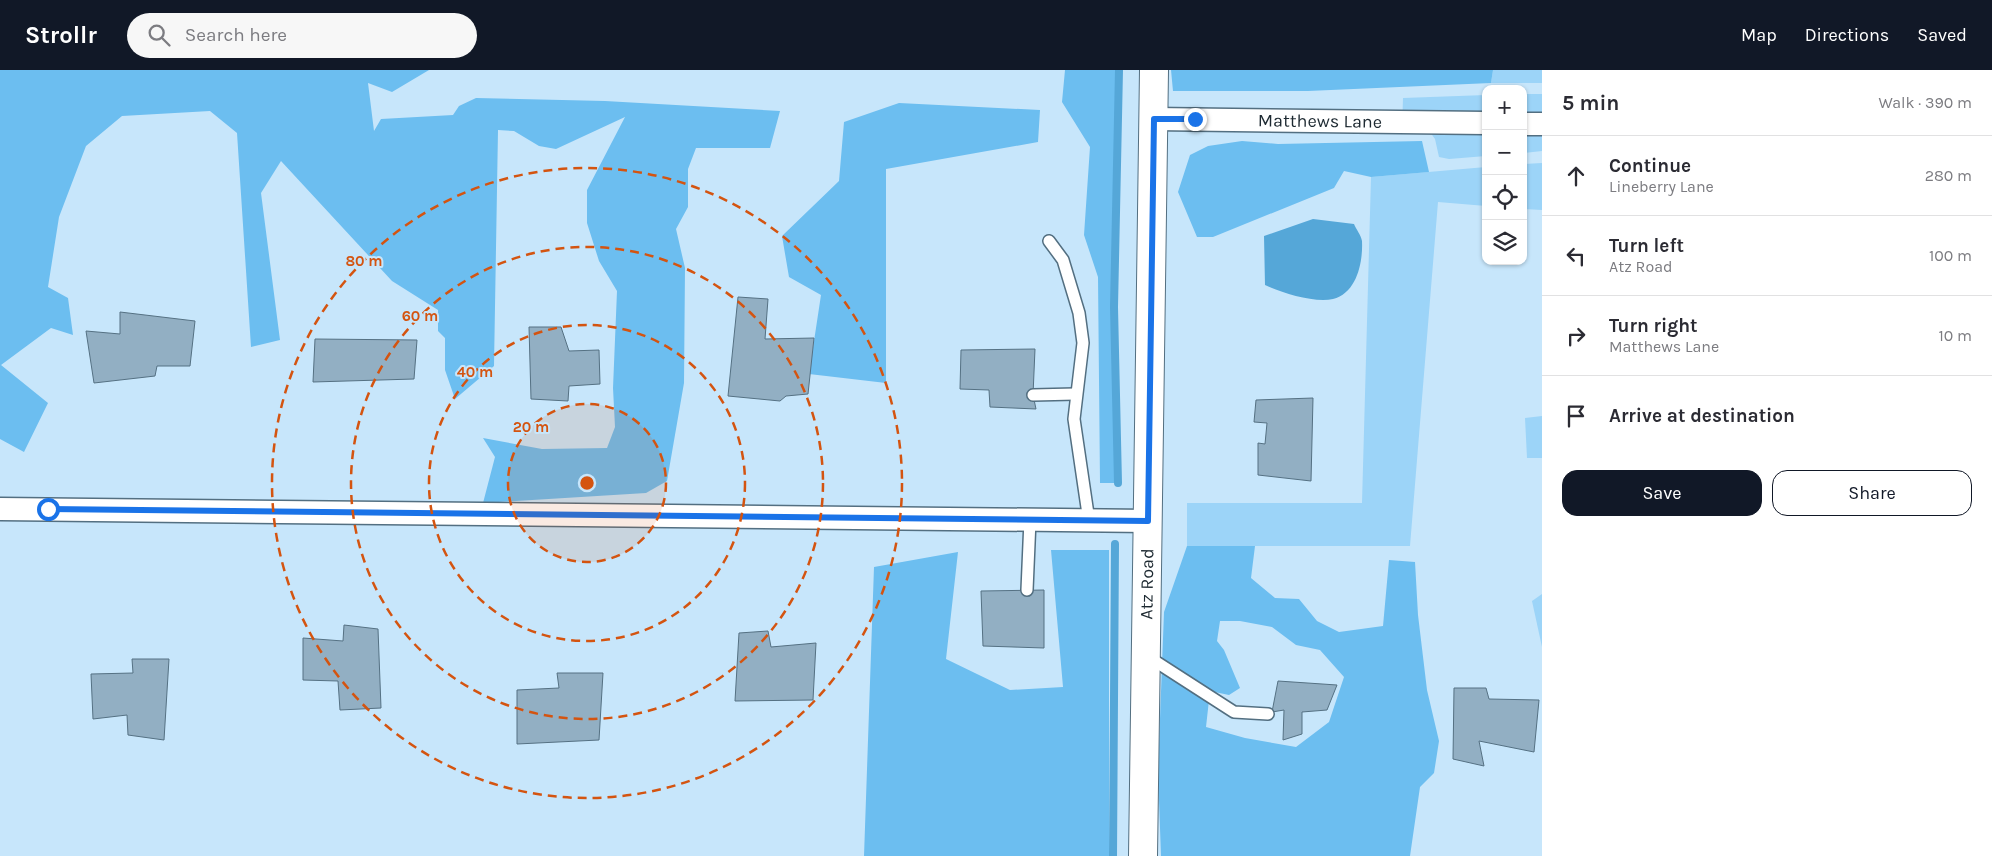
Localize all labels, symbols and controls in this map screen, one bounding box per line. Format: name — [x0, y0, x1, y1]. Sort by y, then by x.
search box — [127, 13, 477, 58]
text: Strollr — [25, 21, 97, 49]
icon: search — [145, 21, 173, 49]
text: Search here — [185, 24, 287, 46]
text: Map — [1741, 24, 1777, 46]
text: Directions — [1805, 24, 1889, 46]
text: Saved — [1917, 24, 1967, 46]
map controls — [1482, 85, 1527, 265]
button: + — [1482, 85, 1527, 130]
text: 5 min — [1562, 91, 1619, 115]
text: Walk · 390 m — [1878, 93, 1972, 112]
route end — [1184, 108, 1207, 131]
street label: Matthews Lane — [1258, 109, 1382, 133]
button: − — [1482, 130, 1527, 175]
text: Continue — [1609, 155, 1691, 177]
icon: ahead — [1562, 162, 1590, 190]
text: 280 m — [1925, 166, 1972, 185]
button: locate — [1482, 175, 1527, 220]
text: Lineberry Lane — [1609, 177, 1714, 196]
button: layers — [1482, 220, 1527, 265]
text: Turn left — [1609, 235, 1684, 257]
icon: left — [1562, 242, 1590, 270]
text: 100 m — [1929, 246, 1972, 265]
text: 80 m — [345, 252, 383, 270]
text: Atz Road — [1609, 257, 1672, 276]
text: 60 m — [402, 307, 438, 325]
text: Turn right — [1609, 315, 1698, 337]
icon: right — [1562, 322, 1590, 350]
text: 10 m — [1938, 326, 1972, 345]
text: Matthews Lane — [1609, 337, 1719, 356]
text: 40 m — [457, 363, 493, 381]
icon: arrive — [1562, 402, 1590, 430]
text: Arrive at destination — [1609, 405, 1795, 427]
text: 20 m — [513, 418, 549, 436]
button: Save — [1562, 470, 1762, 516]
button: Share — [1772, 470, 1972, 516]
centre of rings — [578, 474, 596, 492]
route start — [37, 498, 60, 521]
street label: Atz Road — [1135, 548, 1158, 620]

